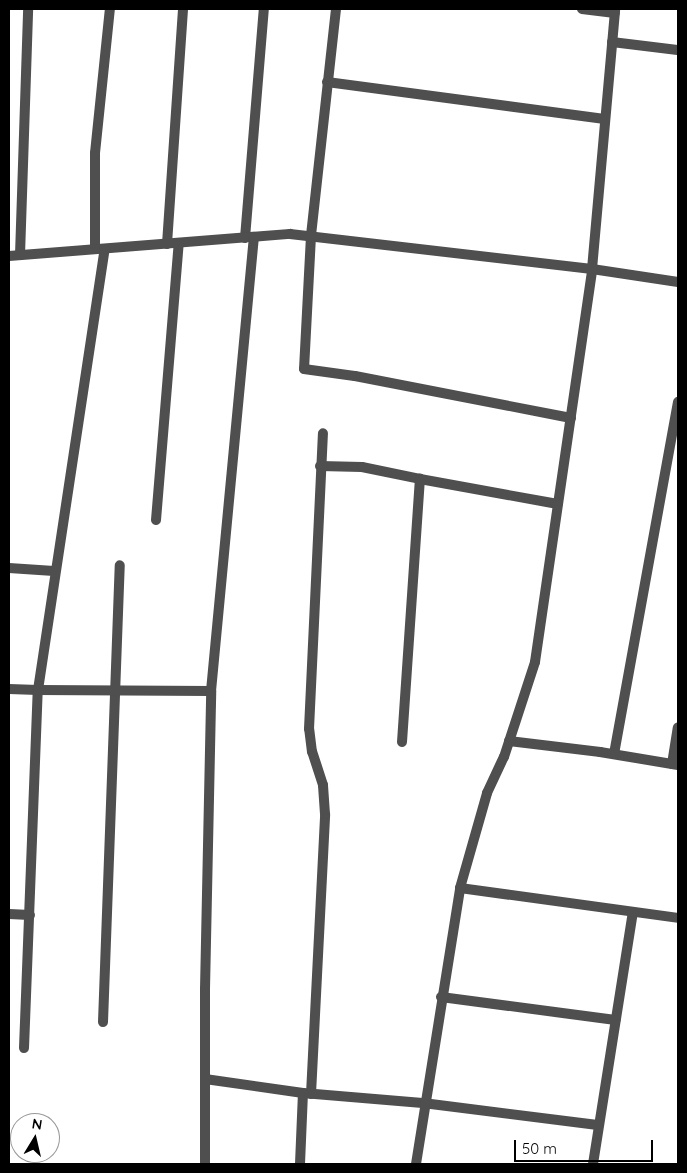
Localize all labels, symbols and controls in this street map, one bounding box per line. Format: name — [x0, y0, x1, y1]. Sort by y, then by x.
north arrow — [10, 1113, 60, 1163]
text: N — [31, 1114, 44, 1134]
scale bar — [517, 1130, 656, 1162]
text: 50 m — [522, 1139, 557, 1158]

